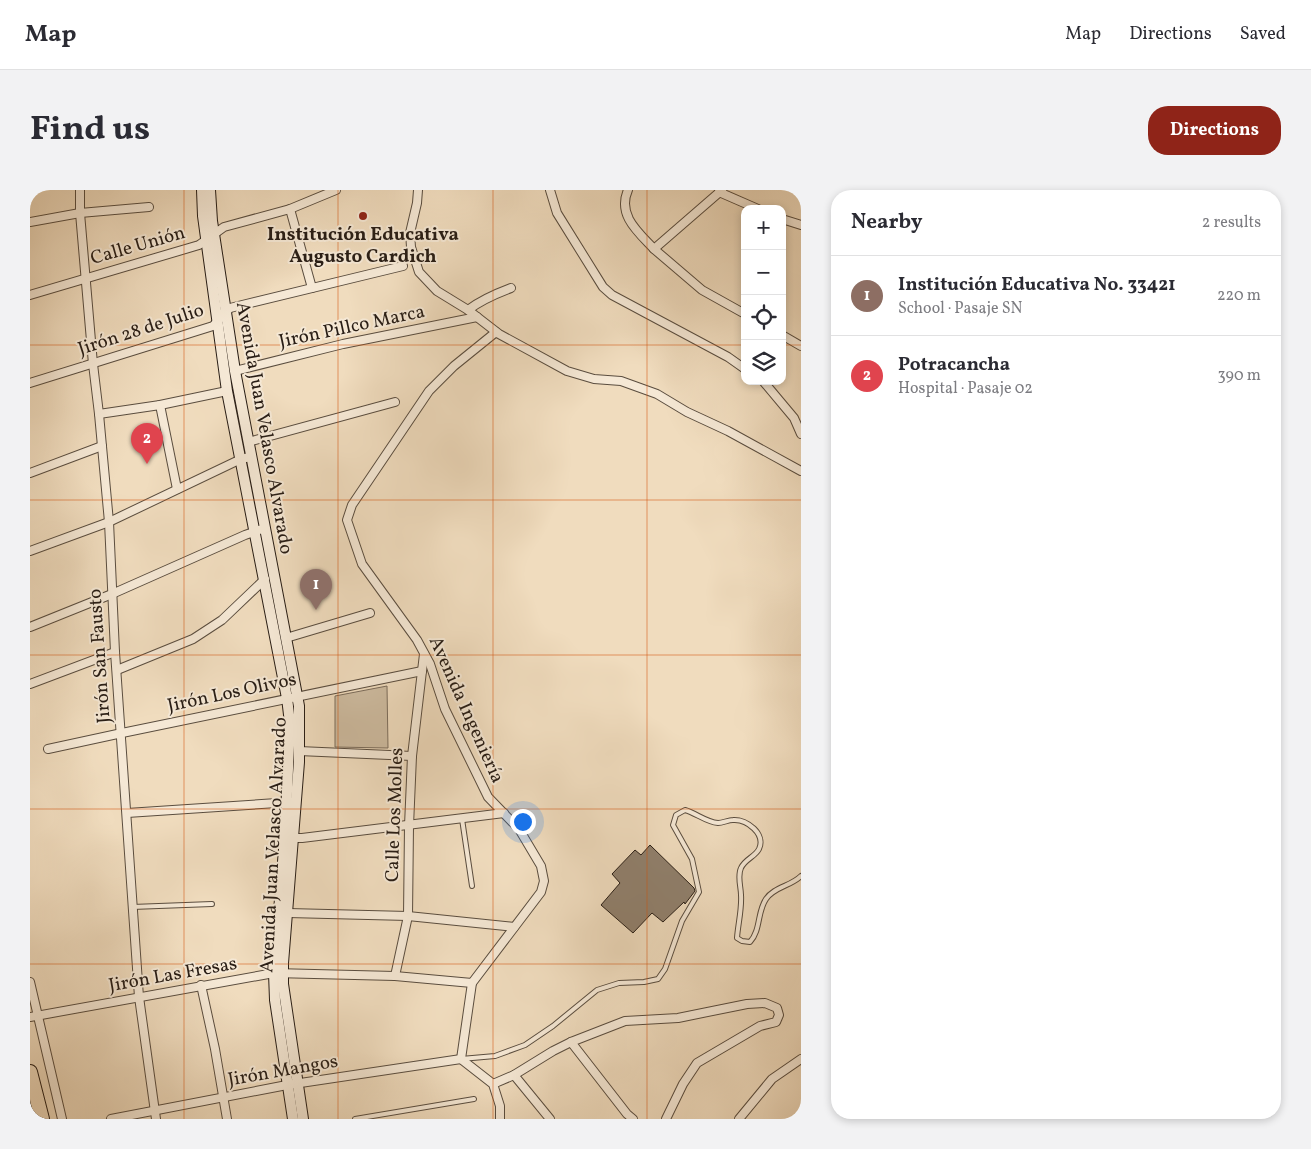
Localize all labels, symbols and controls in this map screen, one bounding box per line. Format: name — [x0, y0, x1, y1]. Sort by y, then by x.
text: Map — [25, 18, 76, 52]
text: Map — [1065, 22, 1101, 47]
text: Directions — [1129, 22, 1212, 47]
text: Saved — [1240, 22, 1286, 47]
text: Find us — [30, 106, 150, 154]
button: Directions — [1148, 106, 1281, 155]
map controls — [741, 205, 786, 385]
button: + — [741, 205, 786, 250]
text: Nearby — [851, 208, 922, 237]
marker: Institución Educativa Augusto Cardich — [357, 210, 369, 222]
text: 2 results — [1202, 212, 1261, 234]
street label: Calle Unión — [88, 220, 188, 272]
place label: Institución Educativa Augusto Cardich — [267, 222, 459, 270]
button: − — [741, 250, 786, 295]
text: Institución Educativa No. 33421 — [898, 272, 1176, 298]
text: 1 — [864, 285, 870, 307]
text: 220 m — [1217, 285, 1261, 307]
button: locate — [741, 295, 786, 340]
street label: Jirón 28 de Julio — [75, 297, 207, 363]
text: School · Pasaje SN — [898, 298, 1022, 320]
street label: Jirón Pillco Marca — [277, 299, 427, 355]
street label: Avenida Juan Velasco Alvarado — [229, 300, 299, 556]
button: layers — [741, 340, 786, 385]
text: Potracancha — [898, 352, 1010, 378]
text: 2 — [863, 365, 871, 387]
text: 390 m — [1218, 365, 1261, 387]
text: Hospital · Pasaje 02 — [898, 378, 1033, 400]
pin: 2 — [131, 423, 163, 464]
pin: 1 — [300, 569, 332, 610]
street label: Jirón San Fausto — [82, 588, 118, 724]
street label: Avenida Ingeniería — [422, 632, 510, 788]
street label: Jirón Los Olivos — [165, 667, 299, 719]
street label: Avenida Juan Velasco Alvarado — [254, 717, 294, 973]
street label: Calle Los Molles — [380, 747, 410, 883]
your location — [510, 809, 536, 835]
street label: Jirón Las Fresas — [107, 951, 239, 999]
street label: Jirón Mangos — [226, 1049, 340, 1093]

